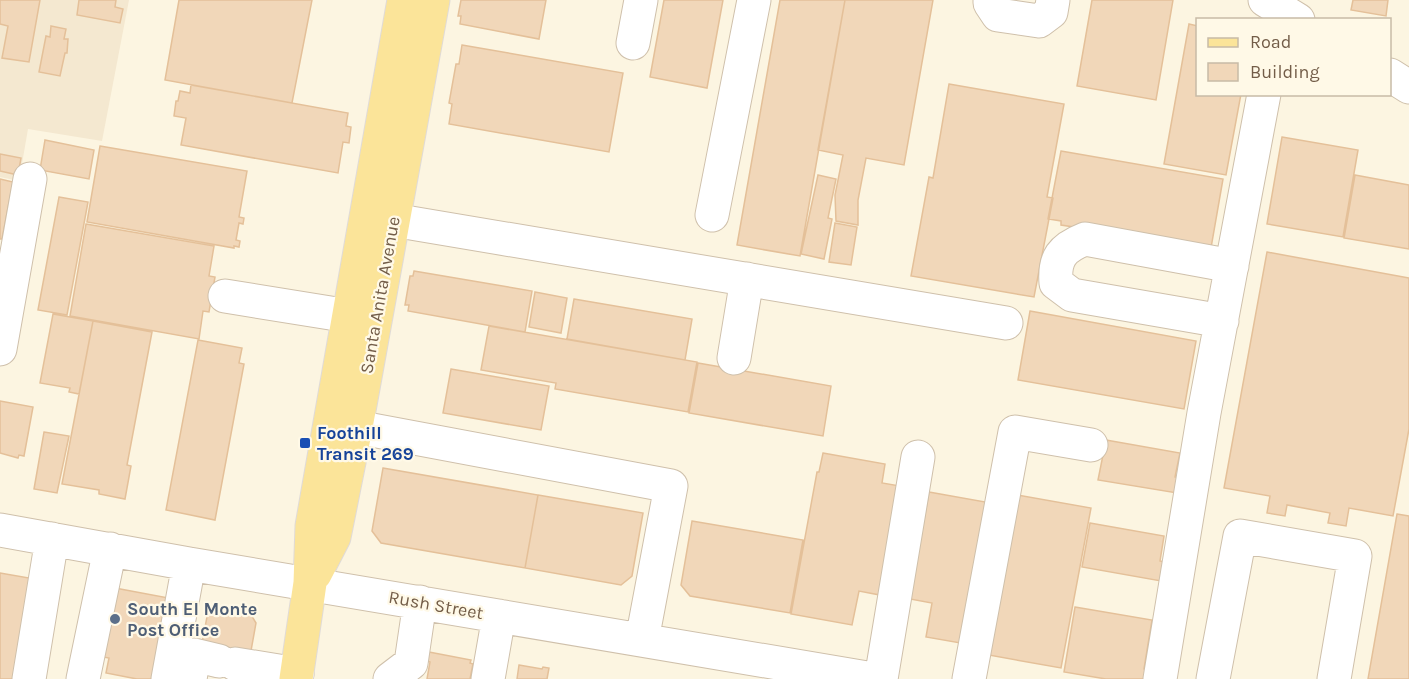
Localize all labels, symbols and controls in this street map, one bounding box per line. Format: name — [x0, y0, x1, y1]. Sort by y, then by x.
legend — [1196, 18, 1391, 96]
text: Road — [1250, 31, 1291, 53]
text: Building — [1250, 61, 1320, 83]
street label: Santa Anita Avenue — [355, 215, 405, 375]
place label: Foothill Transit 269 — [317, 422, 414, 465]
marker: Foothill Transit 269 — [298, 436, 312, 450]
street label: Rush Street — [387, 586, 485, 624]
place label: South El Monte Post Office — [127, 598, 257, 641]
marker: South El Monte Post Office — [108, 612, 122, 626]

